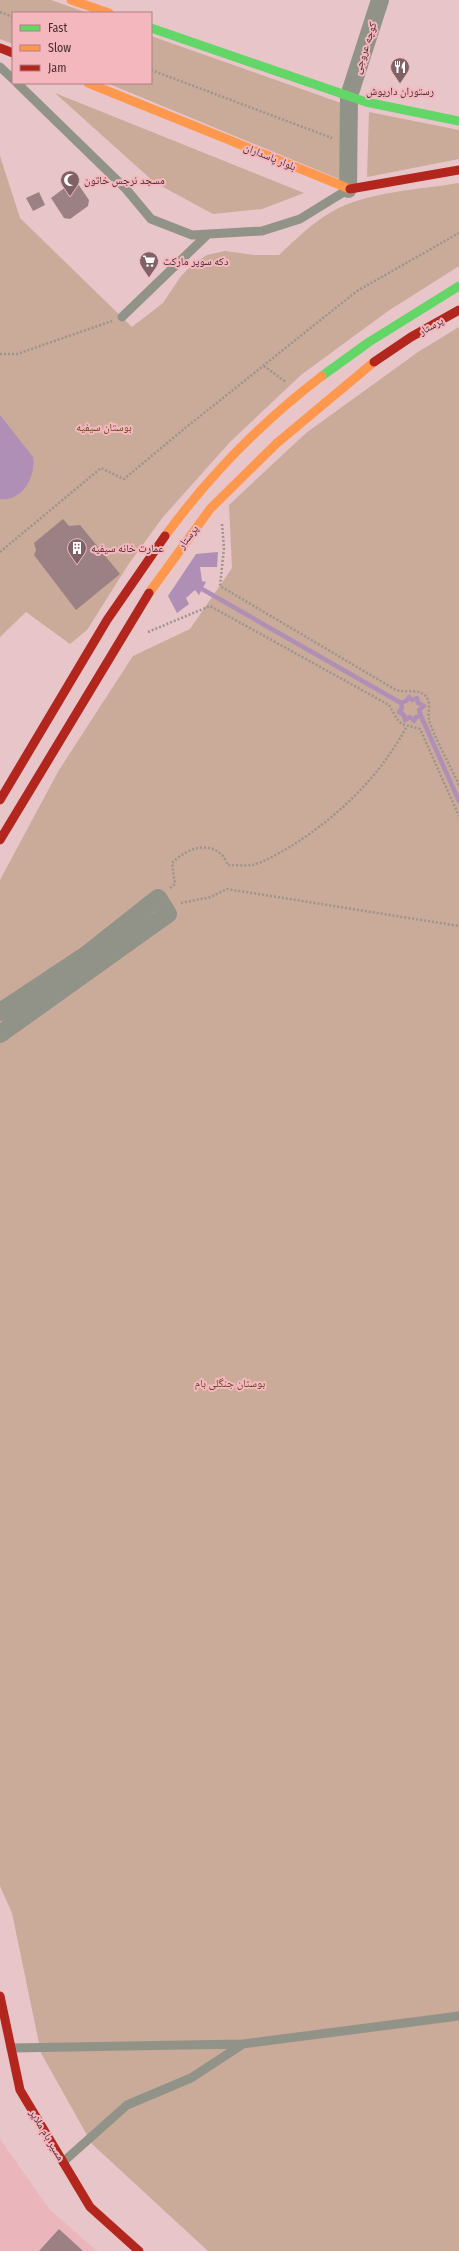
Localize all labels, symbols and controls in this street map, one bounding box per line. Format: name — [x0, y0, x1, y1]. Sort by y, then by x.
legend — [12, 12, 152, 84]
street label: کوچه عروجی — [350, 20, 380, 76]
text: Fast — [48, 21, 67, 35]
text: Slow — [48, 41, 71, 55]
restaurant icon: رستوران داریوش — [389, 56, 411, 84]
text: Jam — [48, 61, 66, 75]
place label: رستوران داریوش — [366, 85, 434, 98]
street label: بلوار پاسداران — [242, 141, 298, 173]
mosque icon: مسجد نرجس خاتون — [59, 169, 81, 197]
place label: مسجد نرجس خاتون — [84, 174, 165, 187]
supermarket icon: دکه سوپر مارکت — [138, 250, 160, 278]
place label: دکه سوپر مارکت — [163, 255, 229, 268]
street label: پرستار — [415, 314, 446, 339]
park label: بوستان سیفیه — [76, 421, 132, 434]
street label: پرستار — [174, 522, 201, 552]
building icon: عمارت خانه سیفیه — [66, 537, 88, 565]
place label: عمارت خانه سیفیه — [91, 542, 164, 555]
park label: بوستان جنگلی بام — [195, 1377, 265, 1390]
street label: مسیر بام ملایر — [26, 2106, 67, 2163]

